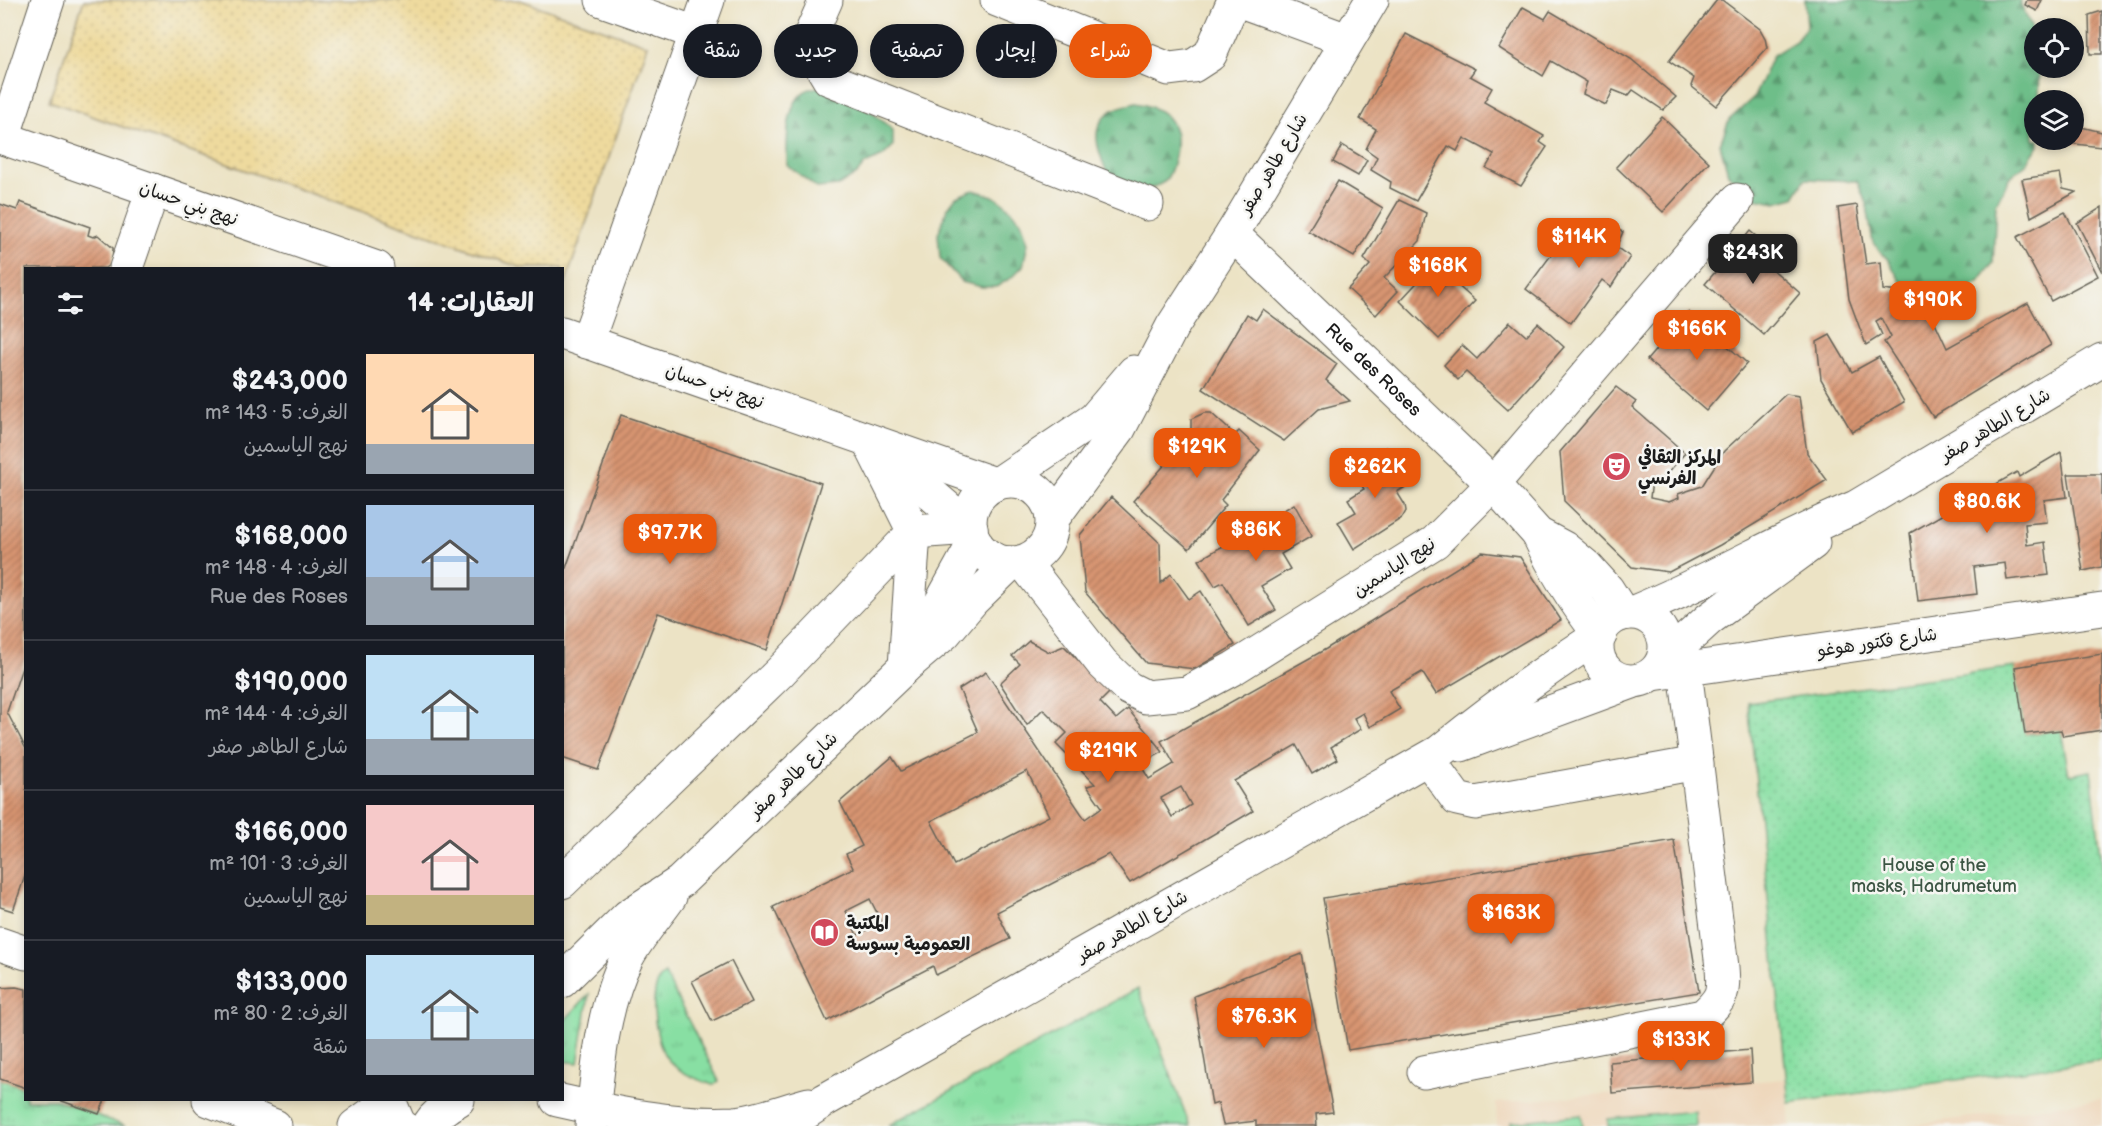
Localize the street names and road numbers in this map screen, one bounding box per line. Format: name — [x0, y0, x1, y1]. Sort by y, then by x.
street label: شارع طاهر صفر — [1234, 110, 1313, 221]
street label: نهج بني حسان — [135, 177, 241, 235]
street label: Rue des Roses — [1321, 319, 1426, 421]
street label: نهج بني حسان — [661, 360, 767, 418]
street label: شارع الطاهر صفر — [1935, 384, 2055, 469]
street label: نهج الياسمين — [1349, 533, 1440, 603]
street label: شارع فكتور هوغو — [1815, 624, 1939, 662]
street label: شارع طاهر صفر — [743, 728, 843, 825]
street label: شارع الطاهر صفر — [1071, 886, 1192, 969]

